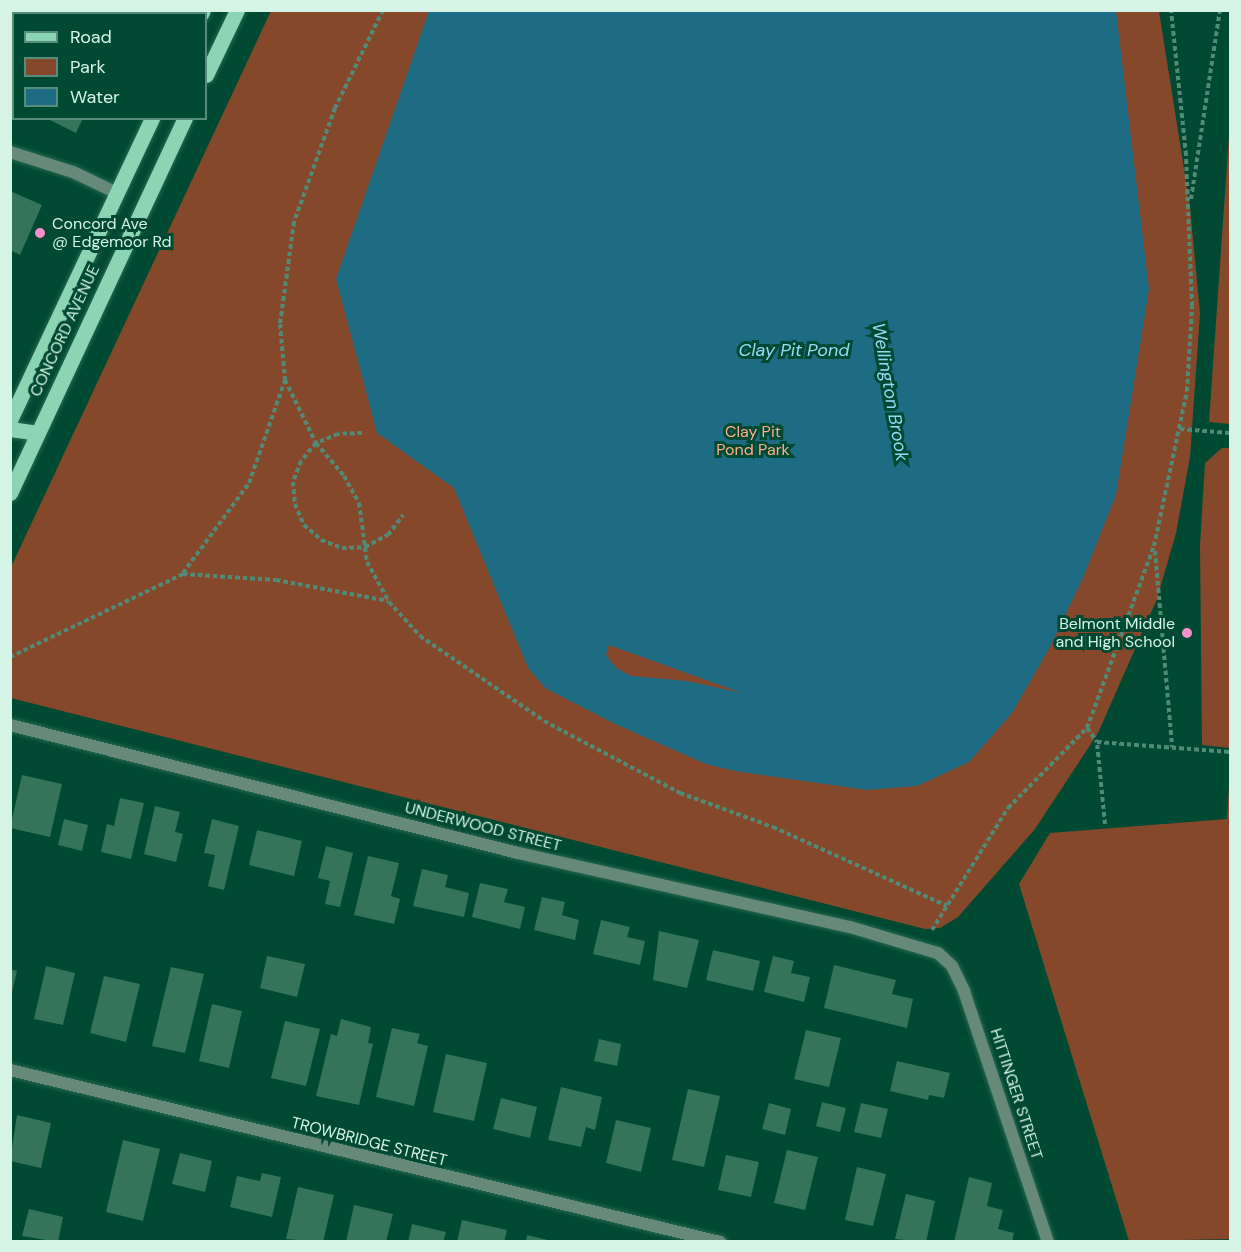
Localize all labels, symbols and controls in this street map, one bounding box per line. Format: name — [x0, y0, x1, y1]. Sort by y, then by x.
legend — [12, 12, 207, 120]
text: Road — [70, 25, 112, 49]
text: Park — [70, 55, 106, 79]
text: Water — [70, 85, 120, 109]
place label: Concord Ave @ Edgemoor Rd — [52, 214, 172, 252]
marker: Concord Ave @ Edgemoor Rd — [33, 226, 47, 240]
street label: CONCORD AVENUE — [26, 262, 104, 400]
water label: Wellington Brook — [867, 321, 913, 463]
water label: Clay Pit Pond — [739, 339, 849, 361]
park label: Clay Pit Pond Park — [716, 422, 790, 460]
place label: Belmont Middle and High School — [1056, 614, 1175, 652]
marker: Belmont Middle and High School — [1180, 626, 1194, 640]
street label: UNDERWOOD STREET — [403, 798, 563, 856]
street label: HITTINGER STREET — [986, 1026, 1046, 1162]
street label: TROWBRIDGE STREET — [289, 1113, 449, 1171]

